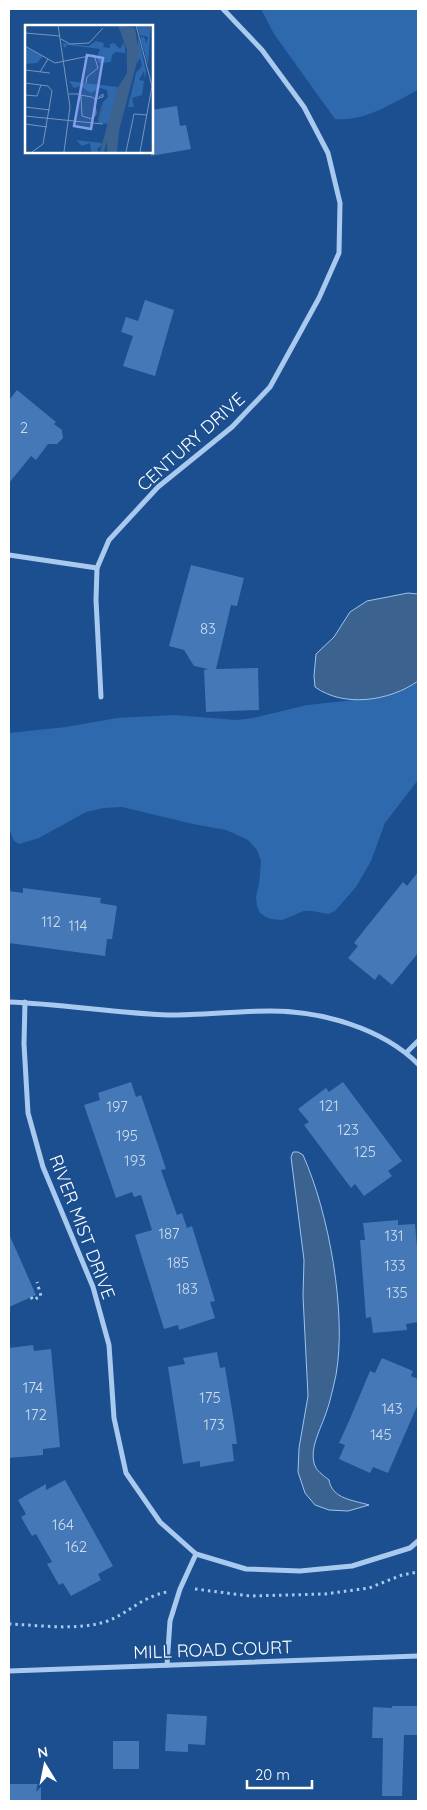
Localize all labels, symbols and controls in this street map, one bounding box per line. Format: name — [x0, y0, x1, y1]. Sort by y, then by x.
inset map — [25, 25, 152, 152]
street label: CENTURY DRIVE — [132, 387, 249, 496]
house number: 2 — [20, 418, 28, 437]
house number: 83 — [200, 619, 216, 638]
house number: 112 — [41, 912, 61, 931]
house number: 114 — [69, 916, 87, 935]
house number: 121 — [319, 1096, 339, 1115]
house number: 197 — [106, 1097, 128, 1116]
house number: 123 — [337, 1120, 359, 1139]
house number: 195 — [116, 1126, 138, 1145]
house number: 125 — [354, 1142, 376, 1161]
street label: RIVER MIST DRIVE — [44, 1151, 121, 1302]
house number: 193 — [124, 1151, 146, 1170]
house number: 187 — [159, 1224, 180, 1243]
house number: 131 — [385, 1226, 403, 1245]
house number: 185 — [167, 1253, 189, 1272]
house number: 133 — [384, 1256, 406, 1275]
house number: 183 — [176, 1279, 198, 1298]
house number: 135 — [386, 1283, 408, 1302]
house number: 174 — [23, 1378, 43, 1397]
house number: 175 — [199, 1388, 221, 1407]
house number: 143 — [381, 1399, 403, 1418]
house number: 172 — [25, 1405, 47, 1424]
house number: 173 — [203, 1415, 225, 1434]
house number: 145 — [370, 1425, 392, 1444]
house number: 164 — [52, 1515, 74, 1534]
house number: 162 — [65, 1537, 87, 1556]
street label: MILL ROAD COURT — [133, 1635, 293, 1664]
north arrow — [20, 1740, 70, 1790]
text: N — [36, 1742, 49, 1762]
scale bar — [247, 1758, 312, 1790]
text: 20 m — [255, 1765, 290, 1784]

